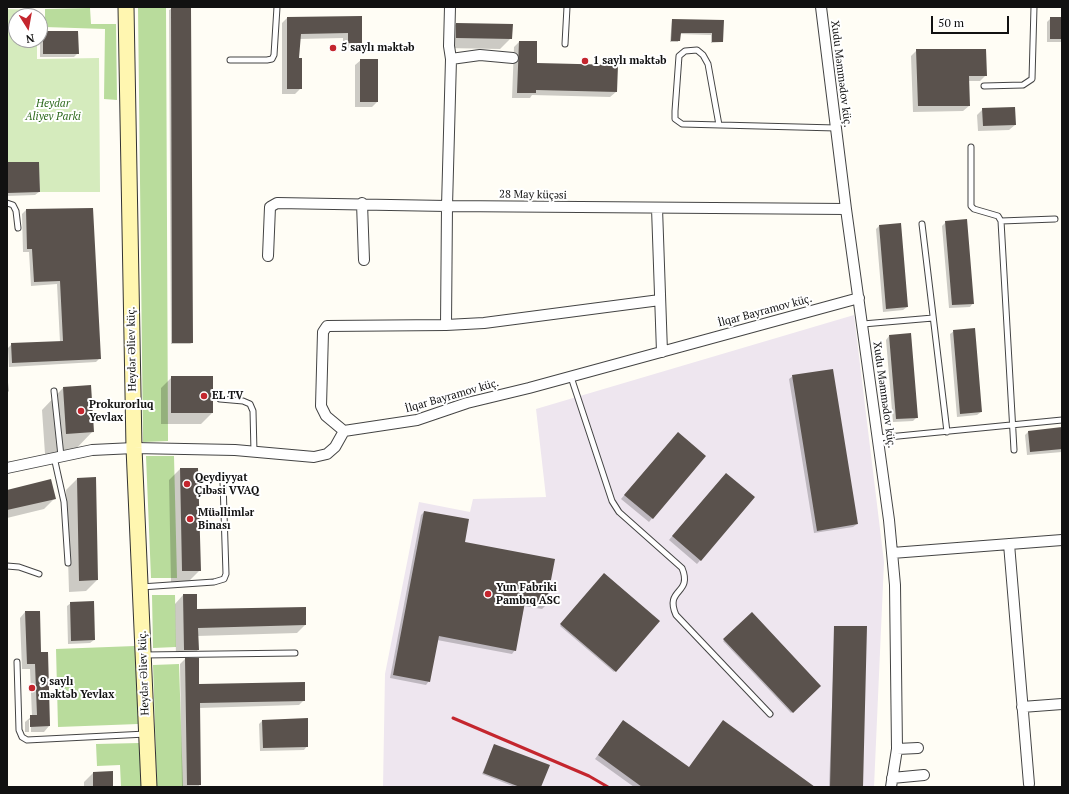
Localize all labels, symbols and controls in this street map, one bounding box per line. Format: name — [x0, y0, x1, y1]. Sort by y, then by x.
north arrow — [8, 8, 48, 48]
scale bar — [933, 8, 1011, 34]
text: 50 m — [938, 15, 964, 30]
street label: Xudu Məmmədov küç. — [828, 20, 854, 128]
text: N — [25, 31, 36, 46]
place label: 5 saylı məktəb — [341, 41, 415, 55]
marker: 5 saylı məktəb — [328, 43, 338, 53]
place label: 1 saylı məktəb — [593, 54, 667, 68]
marker: 1 saylı məktəb — [580, 56, 590, 66]
park label: Heydar Aliyev Parki — [25, 97, 81, 123]
street label: 28 May küçəsi — [499, 188, 567, 202]
street label: İlqar Bayramov küç. — [716, 292, 814, 330]
street label: Heydər Əliev küç. — [125, 306, 139, 392]
street label: Xudu Məmmədov küç. — [870, 341, 898, 449]
street label: İlqar Bayramov küç. — [403, 376, 501, 416]
place label: EL TV — [212, 389, 243, 403]
marker: EL TV — [199, 391, 209, 401]
place label: Prokurorluq Yevlax — [89, 398, 153, 424]
marker: Prokurorluq Yevlax — [76, 406, 86, 416]
place label: Qeydiyyat Çıbəsi VVAQ — [195, 471, 259, 497]
marker: Qeydiyyat Çıbəsi VVAQ — [182, 479, 192, 489]
place label: Müəllimlər Binası — [198, 506, 254, 532]
marker: Müəllimlər Binası — [185, 514, 195, 524]
place label: Yun Fabriki Pambıq ASC — [496, 581, 560, 607]
marker: Yun Fabriki Pambıq ASC — [483, 589, 493, 599]
street label: Heydər Əliev küç. — [136, 630, 152, 716]
place label: 9 saylı məktəb Yevlax — [40, 675, 114, 701]
marker: 9 saylı məktəb Yevlax — [27, 683, 37, 693]

